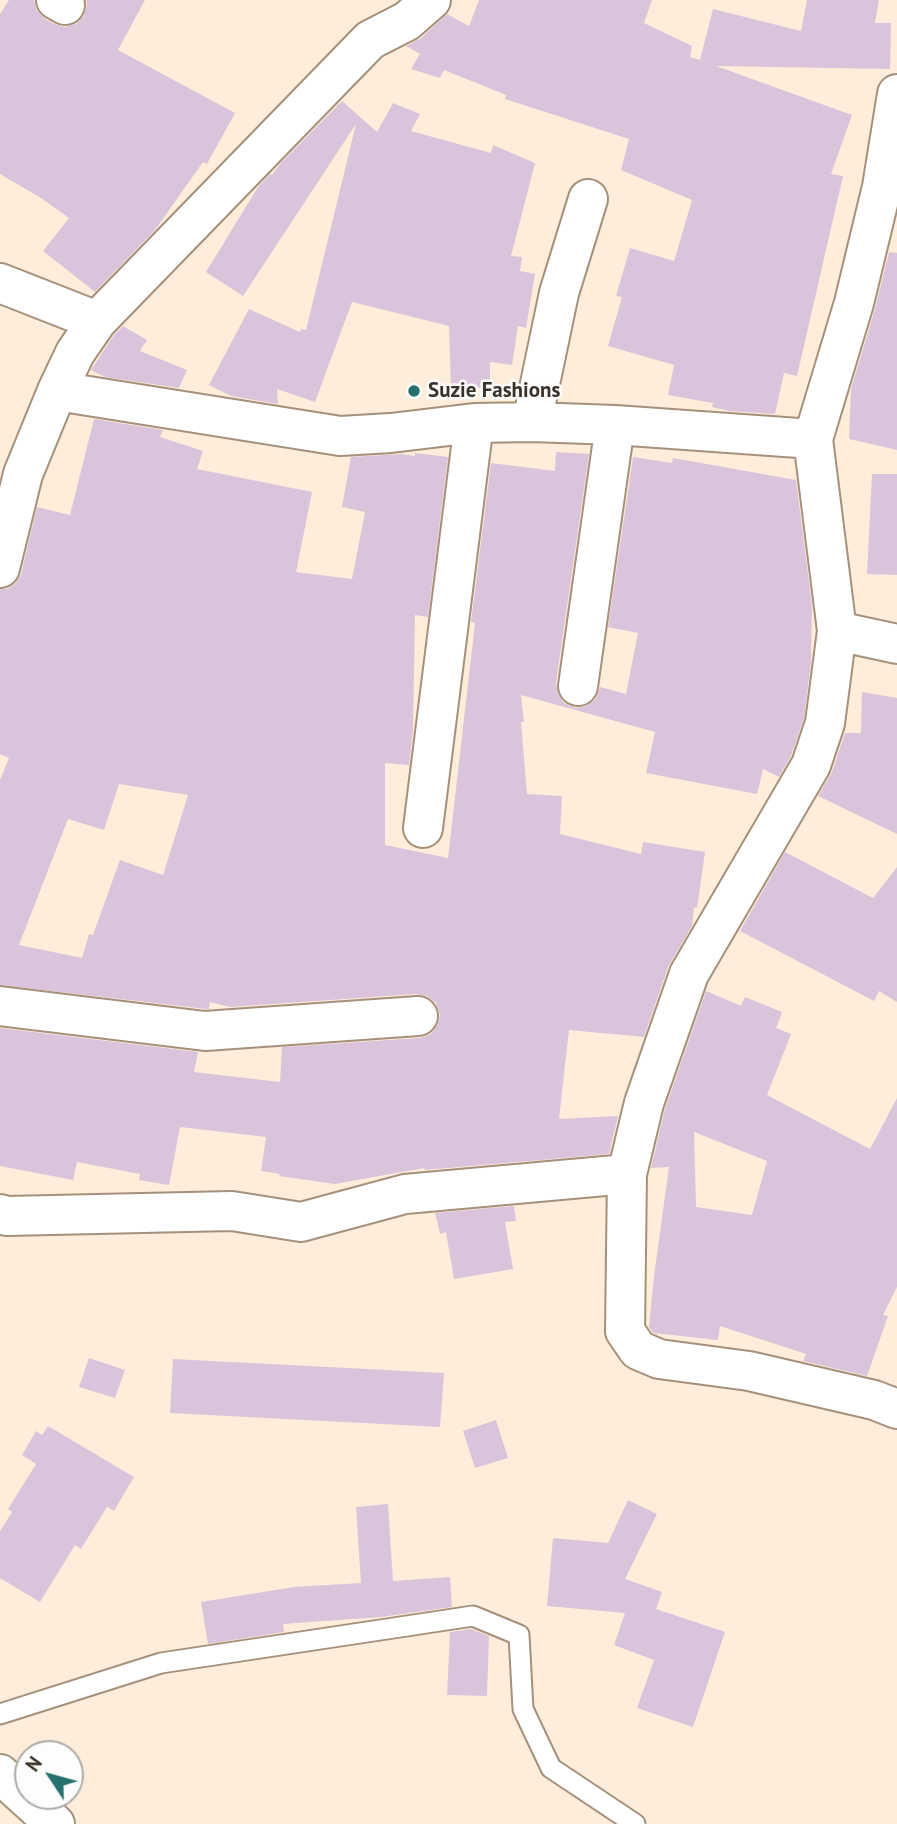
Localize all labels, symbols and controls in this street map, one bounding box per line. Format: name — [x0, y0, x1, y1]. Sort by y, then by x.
place label: Suzie Fashions — [428, 378, 560, 404]
marker: Suzie Fashions — [406, 383, 422, 399]
north arrow — [14, 1740, 84, 1810]
text: N — [20, 1752, 47, 1776]

